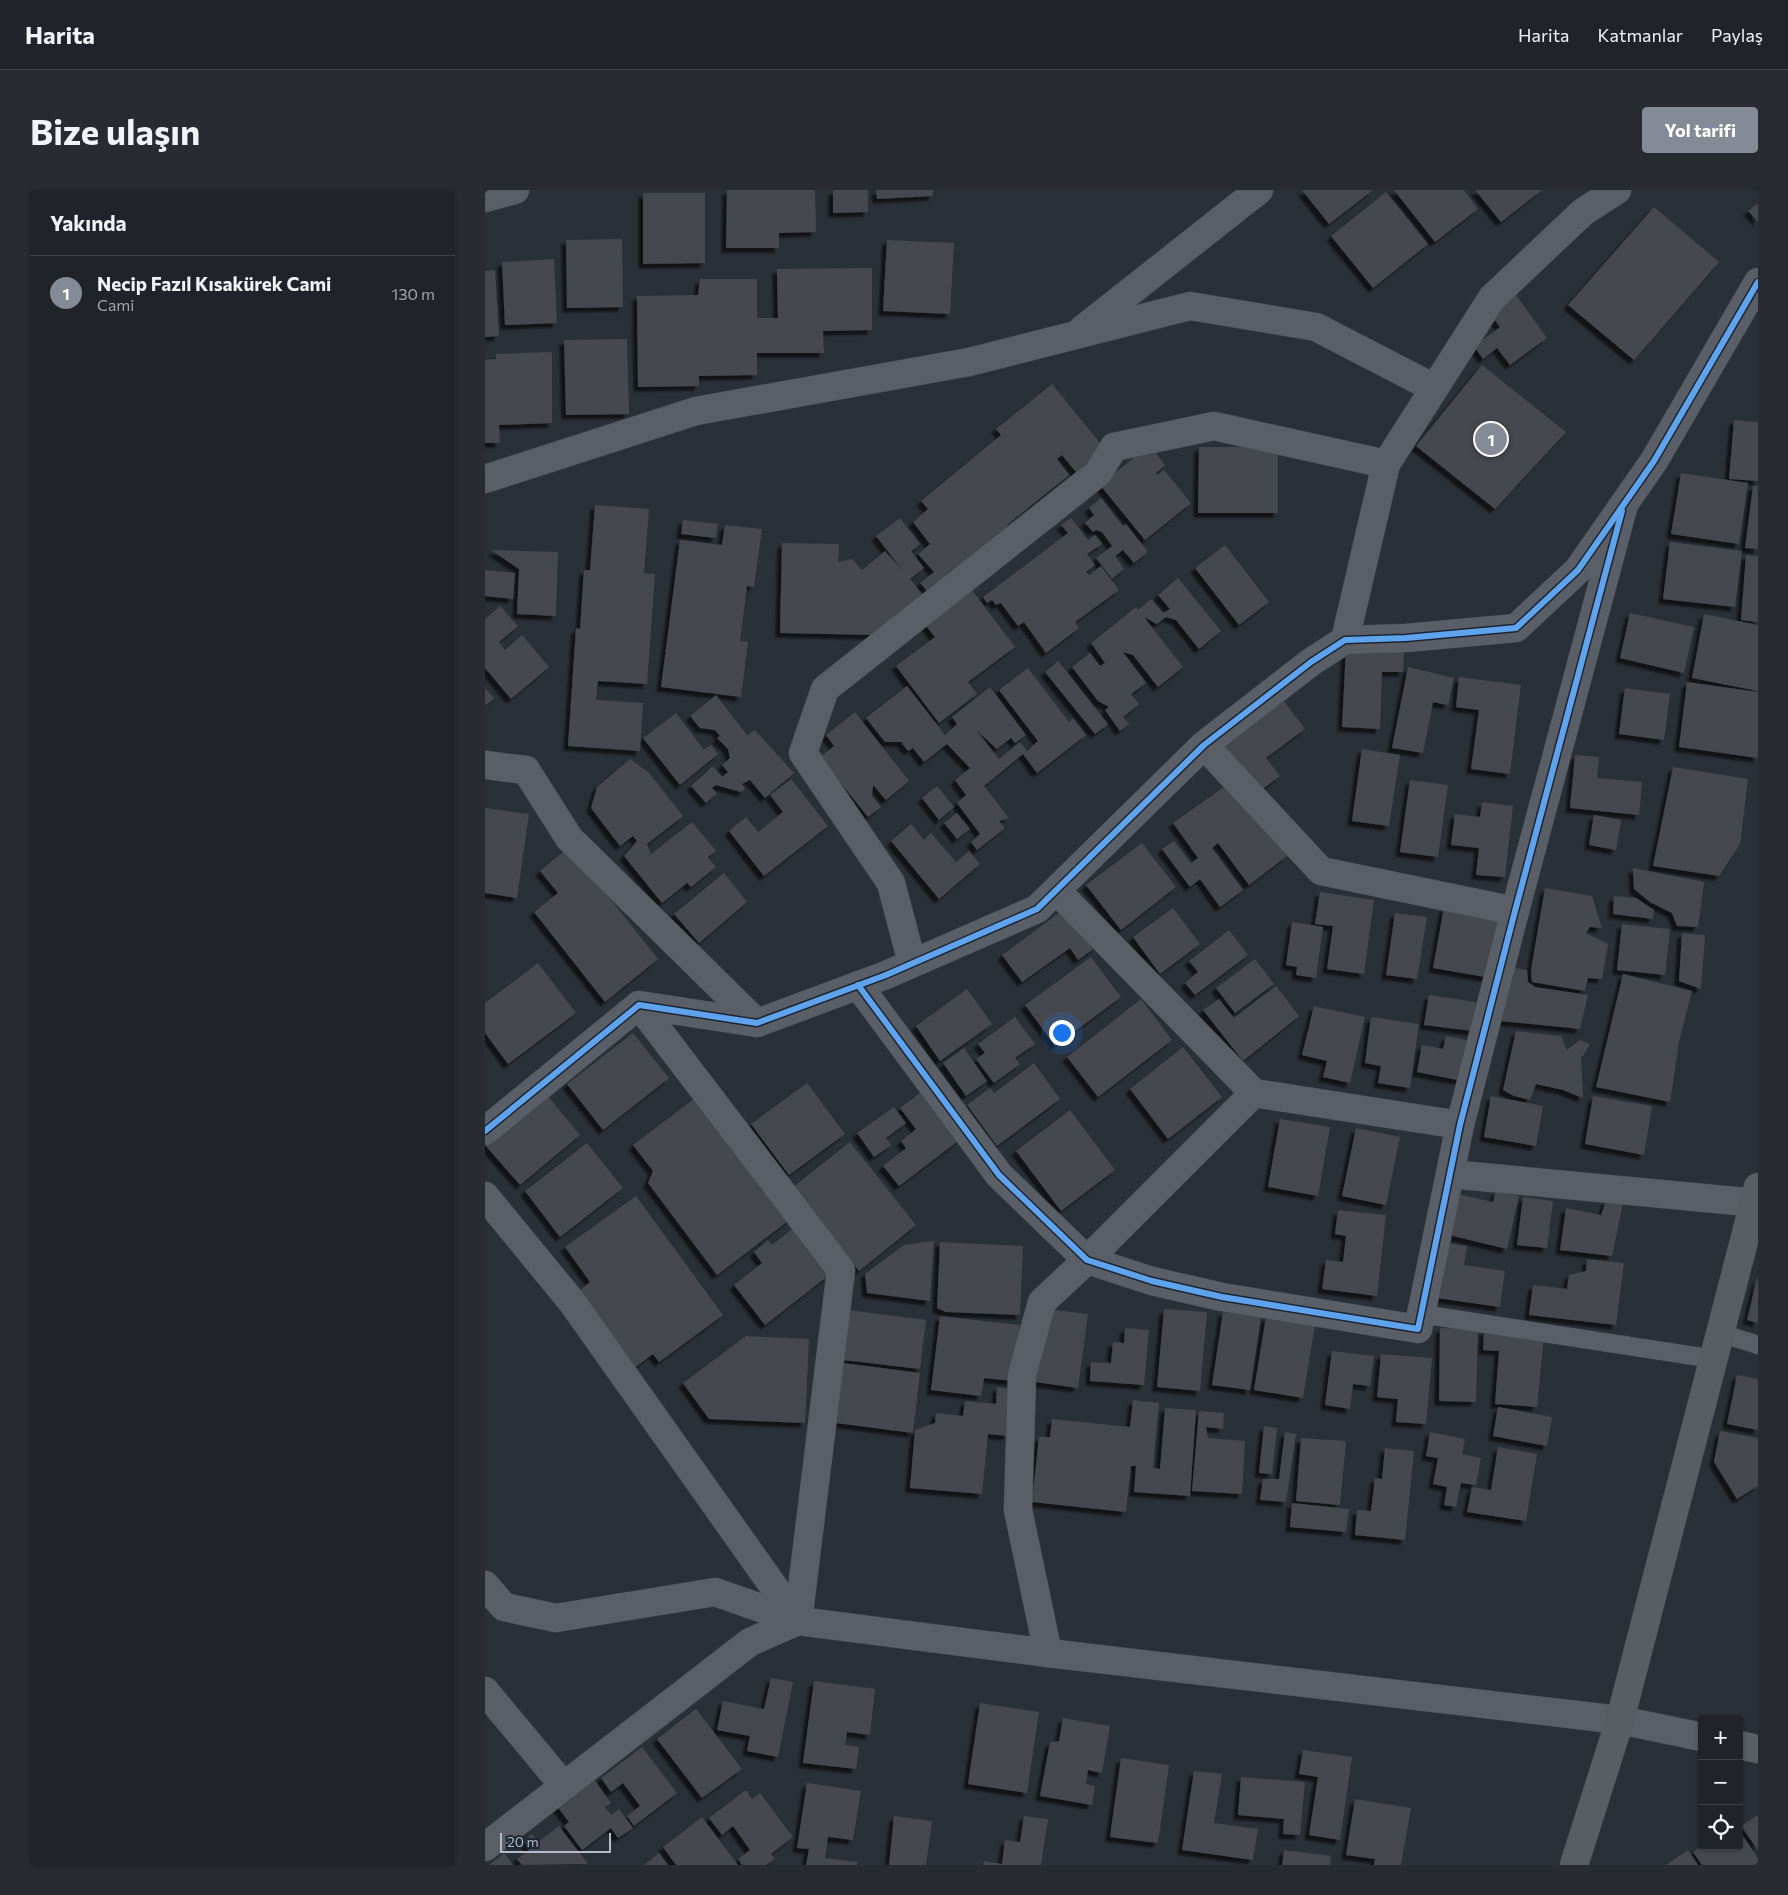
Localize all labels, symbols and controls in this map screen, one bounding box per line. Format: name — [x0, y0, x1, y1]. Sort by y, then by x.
text: Harita — [25, 20, 95, 49]
text: Harita — [1518, 24, 1570, 46]
text: Katmanlar — [1598, 24, 1683, 46]
text: Paylaş — [1711, 24, 1763, 46]
button: Yol tarifi — [1642, 107, 1758, 153]
text: Bize ulaşın — [30, 109, 200, 152]
text: Yakında — [50, 210, 127, 235]
text: Necip Fazıl Kısakürek Cami — [97, 272, 331, 295]
text: 1 — [62, 284, 70, 303]
text: 130 m — [392, 284, 435, 303]
text: Cami — [97, 295, 134, 314]
pin: 1 — [1475, 420, 1507, 458]
your location — [1049, 1020, 1075, 1046]
map controls — [1698, 1715, 1743, 1850]
button: + — [1698, 1715, 1743, 1760]
button: − — [1698, 1760, 1743, 1805]
button: locate — [1698, 1805, 1743, 1850]
scale bar — [500, 1830, 611, 1853]
text: 20 m — [507, 1833, 539, 1850]

